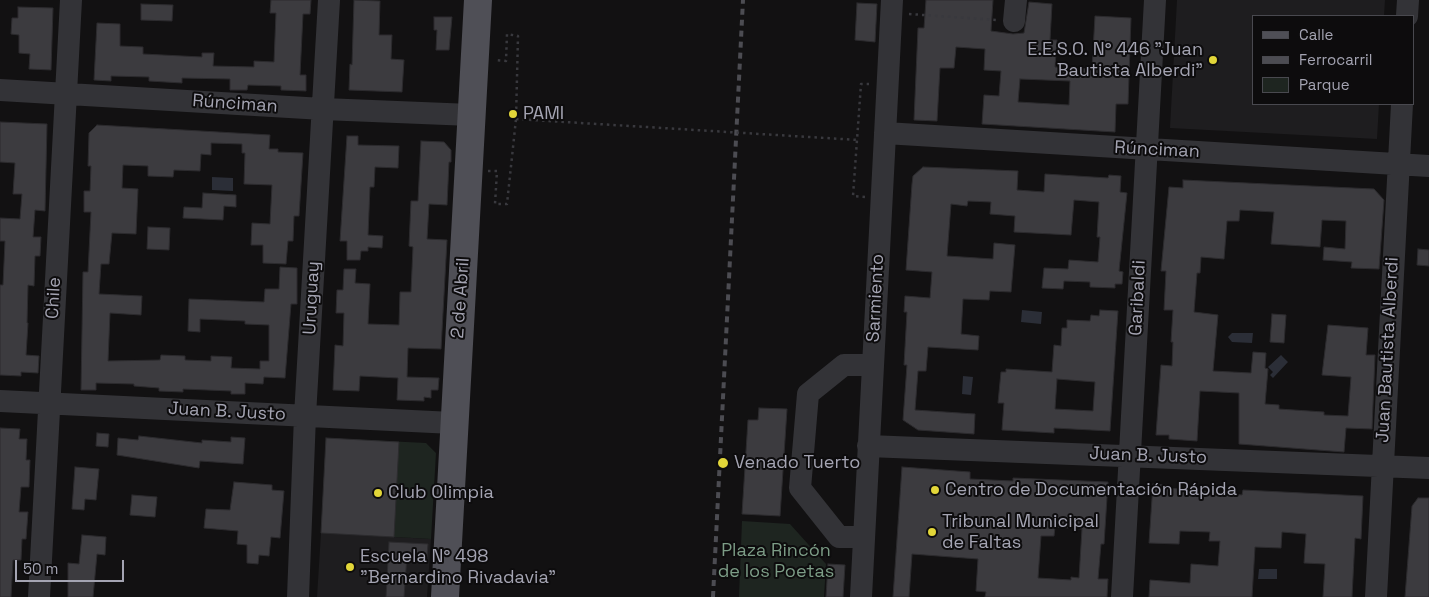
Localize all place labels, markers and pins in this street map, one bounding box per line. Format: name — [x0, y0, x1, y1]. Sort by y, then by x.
place label: E.E.S.O. N° 446 "Juan Bautista Alberdi" — [1027, 39, 1203, 82]
marker: E.E.S.O. N° 446 "Juan Bautista Alberdi" — [1207, 54, 1219, 66]
place label: PAMI — [523, 103, 564, 125]
marker: PAMI — [507, 108, 519, 120]
place label: Venado Tuerto — [734, 452, 860, 474]
marker: Venado Tuerto — [716, 456, 730, 470]
place label: Centro de Documentación Rápida — [945, 479, 1237, 501]
place label: Club Olimpia — [388, 482, 494, 504]
marker: Centro de Documentación Rápida — [929, 484, 941, 496]
marker: Club Olimpia — [372, 487, 384, 499]
place label: Tribunal Municipal de Faltas — [942, 511, 1099, 554]
marker: Tribunal Municipal de Faltas — [926, 526, 938, 538]
place label: Escuela N° 498 "Bernardino Rivadavia" — [360, 546, 556, 588]
marker: Escuela N° 498 "Bernardino Rivadavia" — [344, 561, 356, 573]

